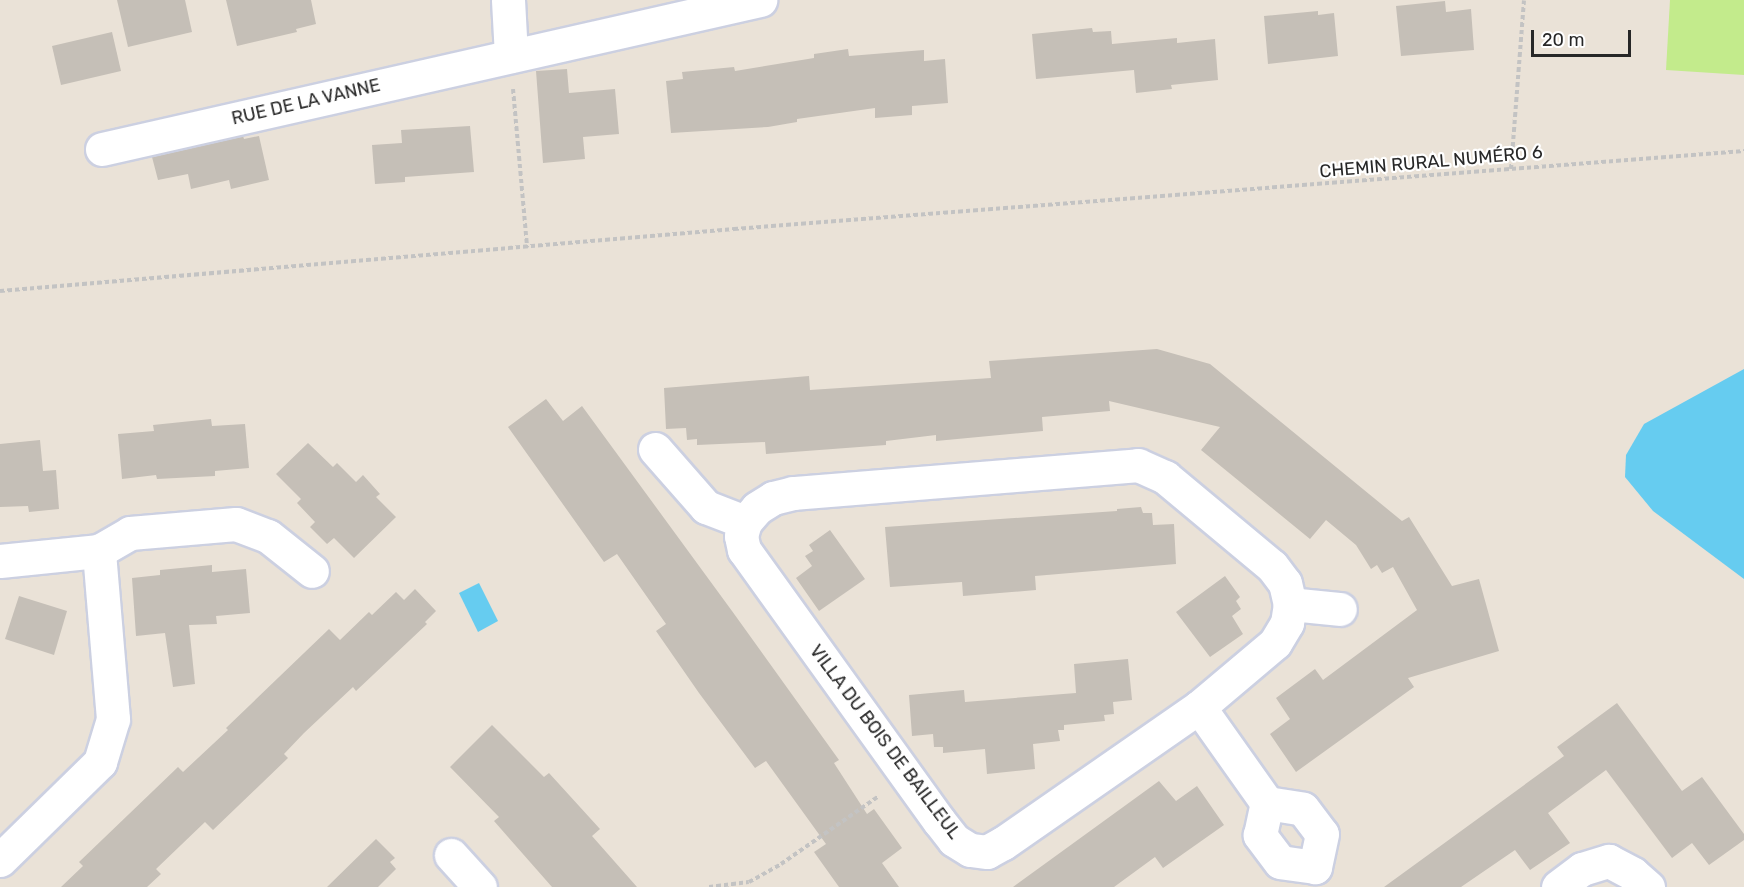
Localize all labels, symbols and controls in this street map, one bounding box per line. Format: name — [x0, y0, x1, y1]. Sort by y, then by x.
scale bar — [1534, 18, 1634, 56]
text: 20 m — [1542, 29, 1584, 51]
street label: RUE DE LA VANNE — [229, 74, 383, 130]
street label: CHEMIN RURAL NUMÉRO 6 — [1318, 141, 1544, 183]
street label: VILLA DU BOIS DE BAILLEUL — [805, 640, 965, 844]

